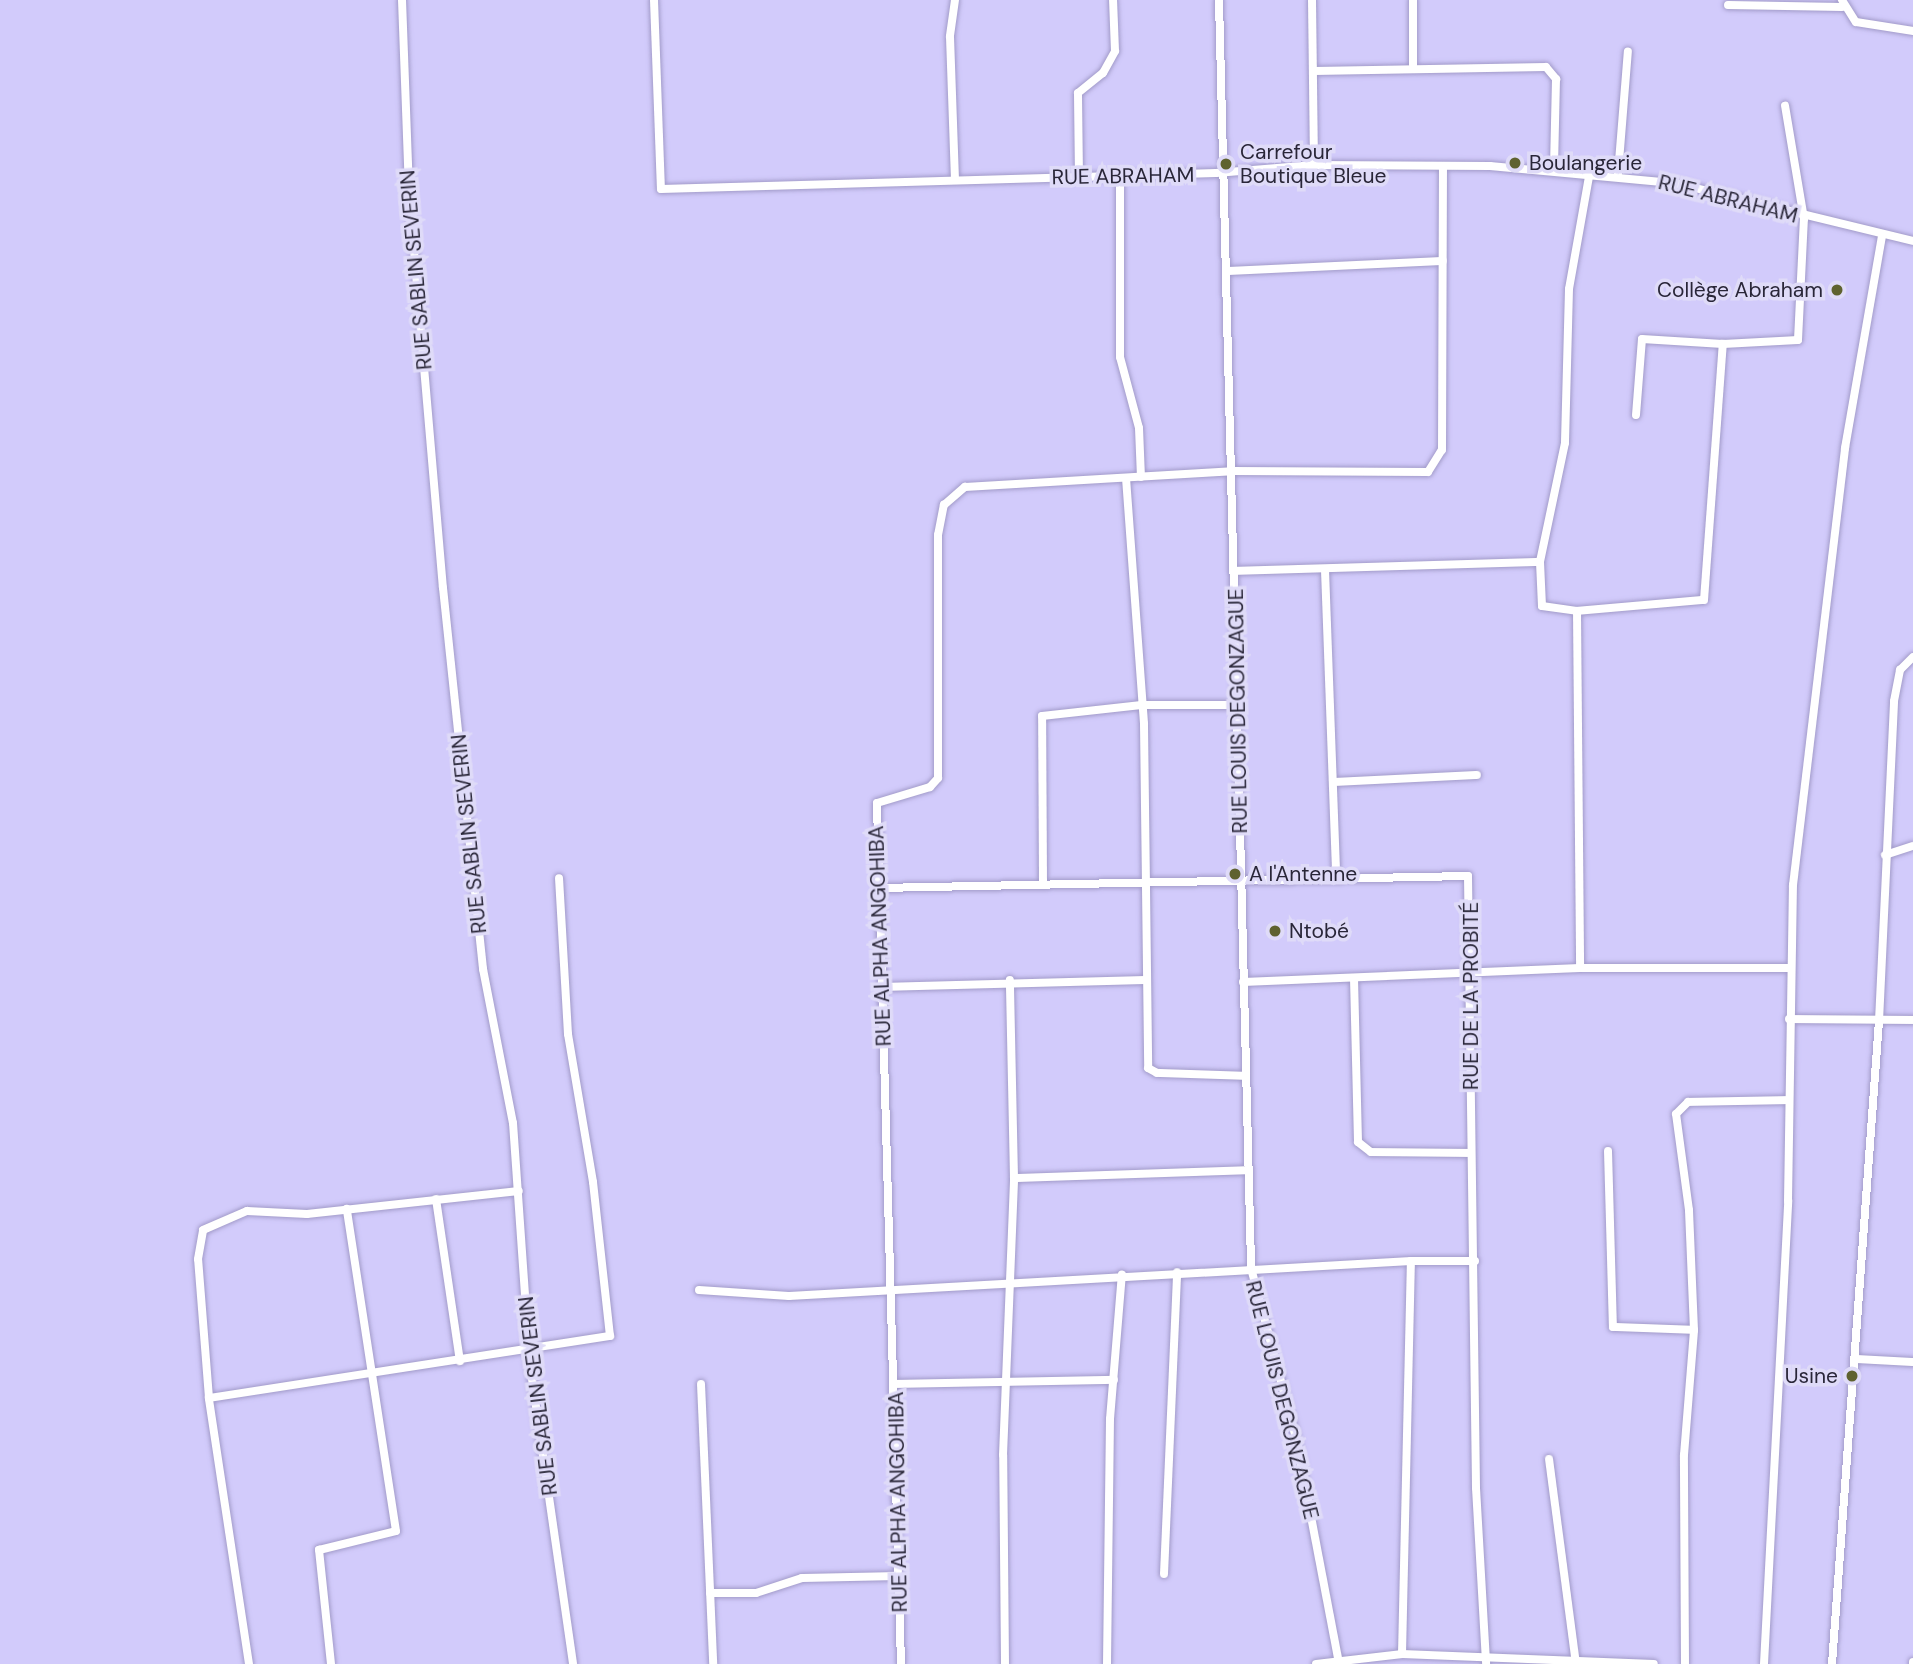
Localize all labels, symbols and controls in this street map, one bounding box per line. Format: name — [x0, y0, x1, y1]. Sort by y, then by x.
place label: Carrefour Boutique Bleue — [1240, 139, 1386, 189]
place label: Boulangerie — [1529, 150, 1642, 176]
marker: Boulangerie — [1507, 155, 1523, 171]
marker: Carrefour Boutique Bleue — [1218, 156, 1234, 172]
street label: RUE ABRAHAM — [1051, 162, 1195, 190]
street label: RUE SABLIN SEVERIN — [395, 169, 437, 371]
street label: RUE ABRAHAM — [1656, 170, 1800, 228]
place label: Collège Abraham — [1657, 277, 1823, 303]
marker: Collège Abraham — [1829, 282, 1845, 298]
street label: RUE LOUIS DEGONZAGUE — [1223, 588, 1253, 834]
street label: RUE SABLIN SEVERIN — [446, 733, 492, 935]
street label: RUE ALPHA ANGOHIBA — [864, 825, 896, 1047]
place label: A l'Antenne — [1249, 861, 1357, 887]
marker: A l'Antenne — [1227, 866, 1243, 882]
street label: RUE DE LA PROBITÉ — [1458, 902, 1484, 1090]
place label: Ntobé — [1289, 918, 1349, 944]
marker: Ntobé — [1267, 923, 1283, 939]
street label: RUE LOUIS DEGONZAGUE — [1240, 1278, 1324, 1522]
street label: RUE SABLIN SEVERIN — [513, 1295, 563, 1497]
place label: Usine — [1785, 1363, 1838, 1389]
marker: Usine — [1844, 1368, 1860, 1384]
street label: RUE ALPHA ANGOHIBA — [883, 1391, 913, 1613]

